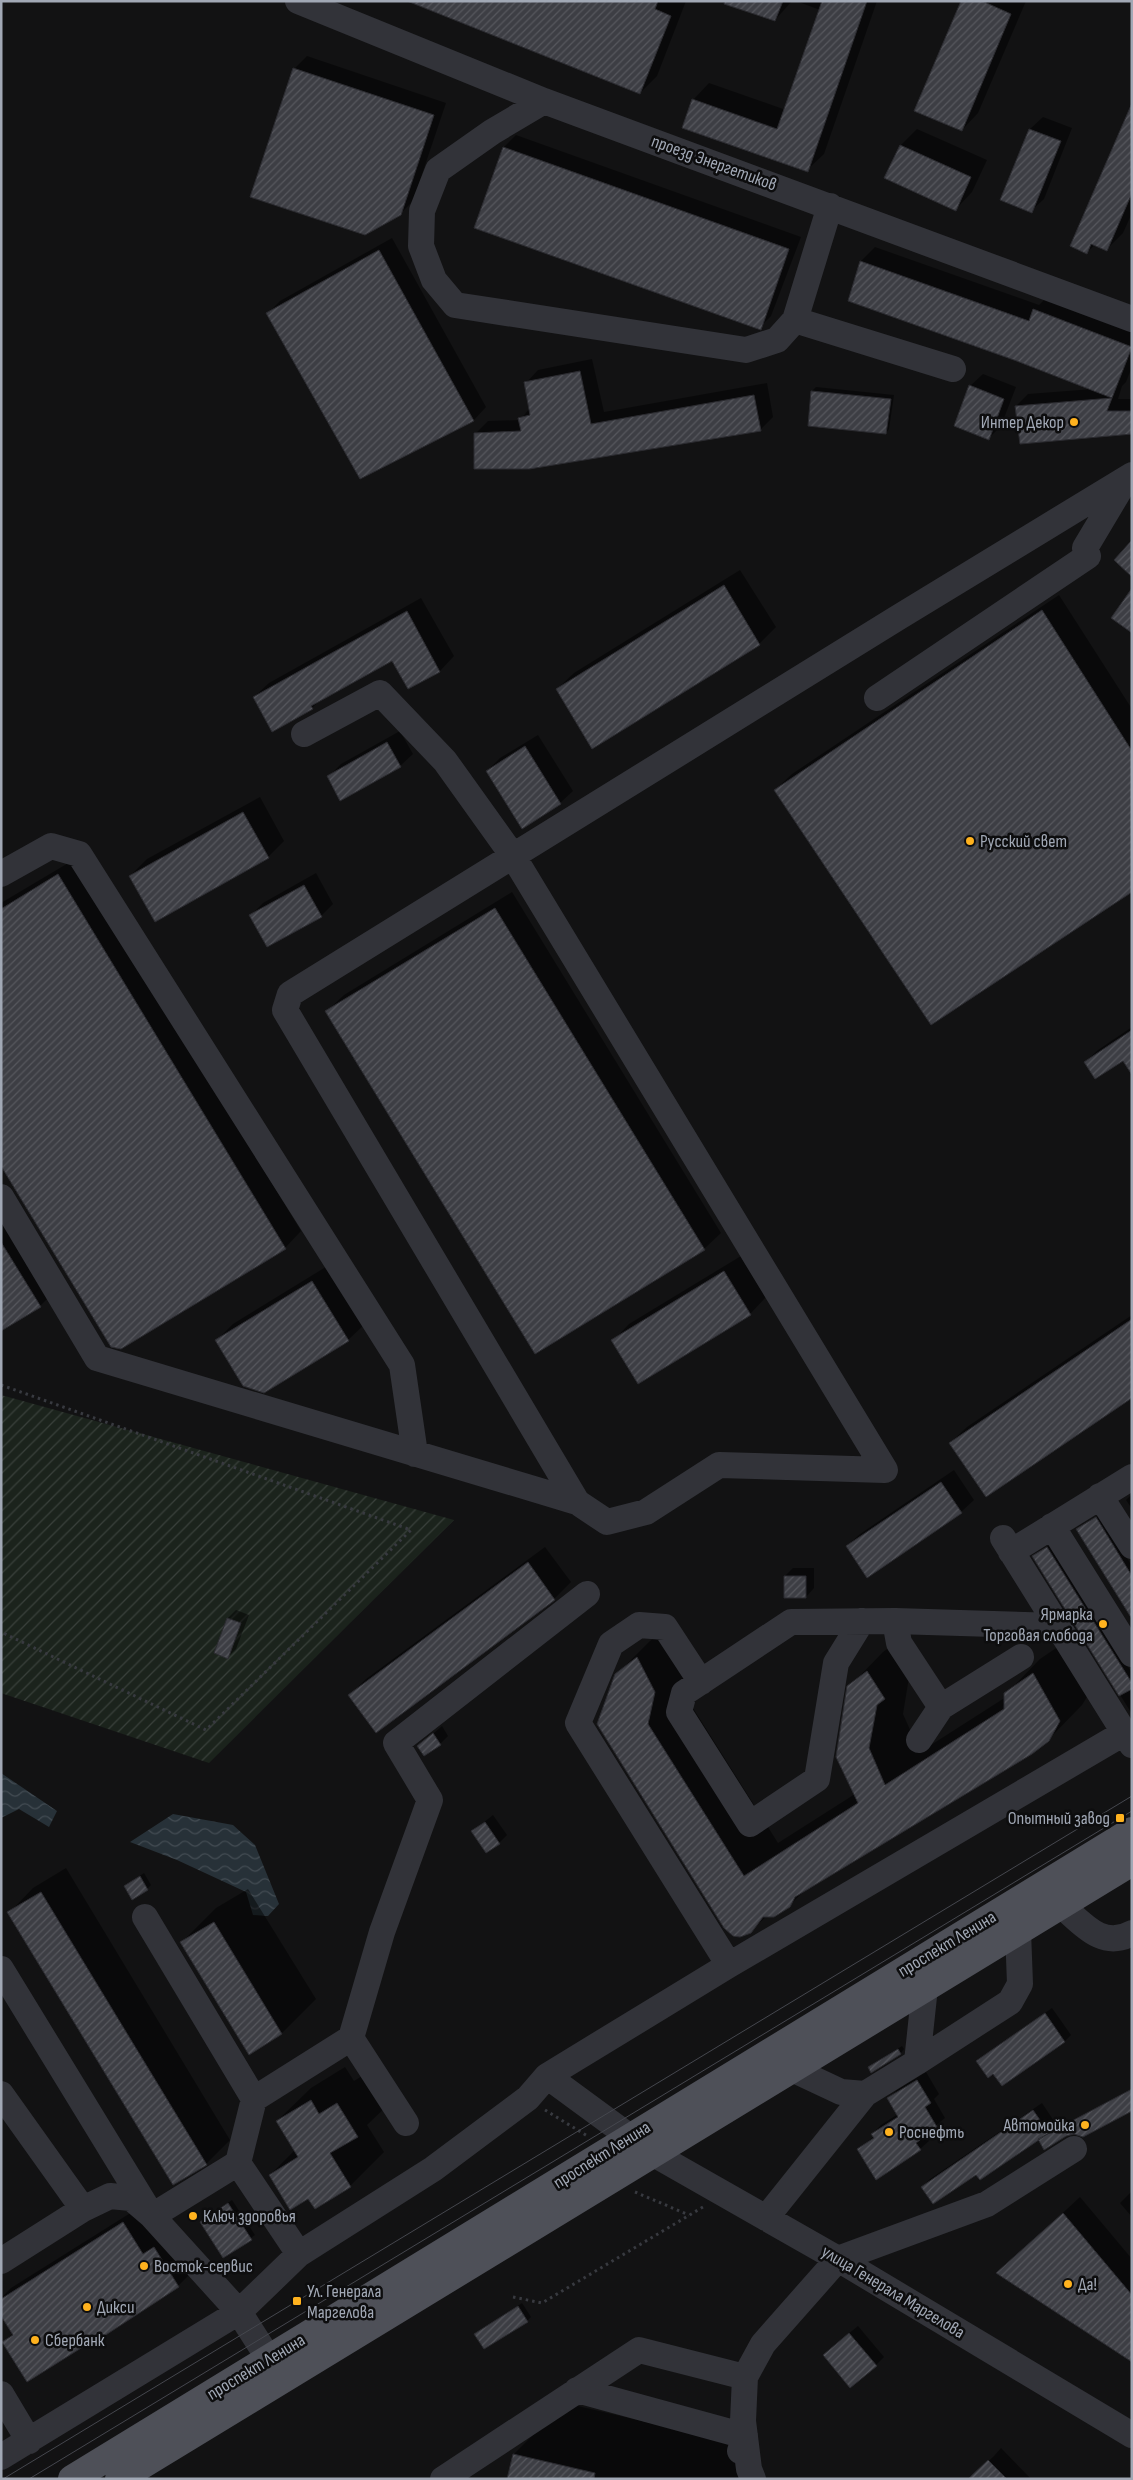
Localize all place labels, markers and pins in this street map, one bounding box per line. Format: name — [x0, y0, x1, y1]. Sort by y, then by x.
place label: Интер Декор — [981, 412, 1064, 433]
marker: Интер Декор — [1068, 416, 1080, 428]
place label: Русский свет — [980, 831, 1067, 852]
marker: Русский свет — [964, 835, 976, 847]
place label: Ярмарка Торговая слобода — [983, 1604, 1093, 1646]
marker: Ярмарка Торговая слобода — [1097, 1618, 1109, 1630]
place label: Опытный завод — [1008, 1808, 1110, 1829]
marker: Опытный завод — [1114, 1812, 1126, 1824]
place label: Автомойка — [1002, 2115, 1075, 2136]
marker: Автомойка — [1079, 2119, 1091, 2131]
place label: Роснефть — [899, 2122, 964, 2143]
marker: Роснефть — [883, 2126, 895, 2138]
place label: Ключ здоровья — [203, 2206, 296, 2227]
marker: Ключ здоровья — [187, 2210, 199, 2222]
place label: Восток-сервис — [154, 2256, 253, 2277]
marker: Восток-сервис — [138, 2260, 150, 2272]
place label: Да! — [1078, 2274, 1097, 2295]
marker: Да! — [1062, 2278, 1074, 2290]
place label: Ул. Генерала Маргелова — [307, 2281, 381, 2323]
marker: Ул. Генерала Маргелова — [291, 2295, 303, 2307]
place label: Дикси — [97, 2297, 134, 2318]
marker: Дикси — [81, 2301, 93, 2313]
place label: Сбербанк — [45, 2330, 105, 2351]
marker: Сбербанк — [29, 2334, 41, 2346]

